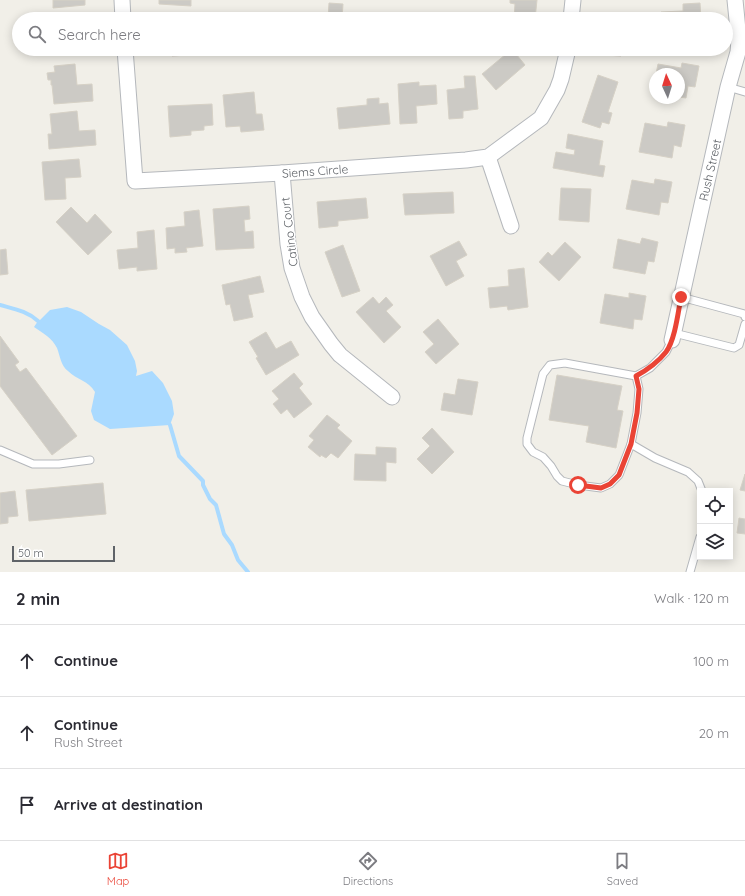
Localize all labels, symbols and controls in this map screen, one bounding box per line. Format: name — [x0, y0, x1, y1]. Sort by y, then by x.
search box — [12, 12, 733, 56]
icon: search — [26, 23, 48, 45]
text: Search here — [58, 25, 141, 44]
north arrow — [649, 68, 685, 104]
street label: Rush Street — [696, 137, 724, 203]
street label: Siems Circle — [281, 161, 349, 181]
street label: Catino Court — [277, 196, 301, 268]
route end — [672, 288, 690, 306]
route start — [569, 476, 587, 494]
map controls — [697, 488, 733, 560]
button: locate — [697, 488, 733, 524]
button: layers — [697, 524, 733, 560]
scale bar — [12, 544, 115, 563]
text: 50 m — [18, 546, 44, 560]
text: 2 min — [16, 588, 60, 609]
text: Walk · 120 m — [654, 590, 729, 606]
icon: ahead — [16, 650, 38, 672]
text: Continue — [54, 651, 118, 670]
text: 100 m — [693, 653, 729, 669]
text: Continue — [54, 715, 118, 734]
icon: ahead — [16, 722, 38, 744]
text: 20 m — [699, 725, 729, 741]
text: Rush Street — [54, 734, 123, 750]
icon: arrive — [16, 794, 38, 816]
text: Arrive at destination — [54, 795, 203, 814]
tab: Map — [107, 850, 129, 888]
tab: Directions — [343, 850, 393, 888]
tab: Saved — [607, 850, 638, 888]

